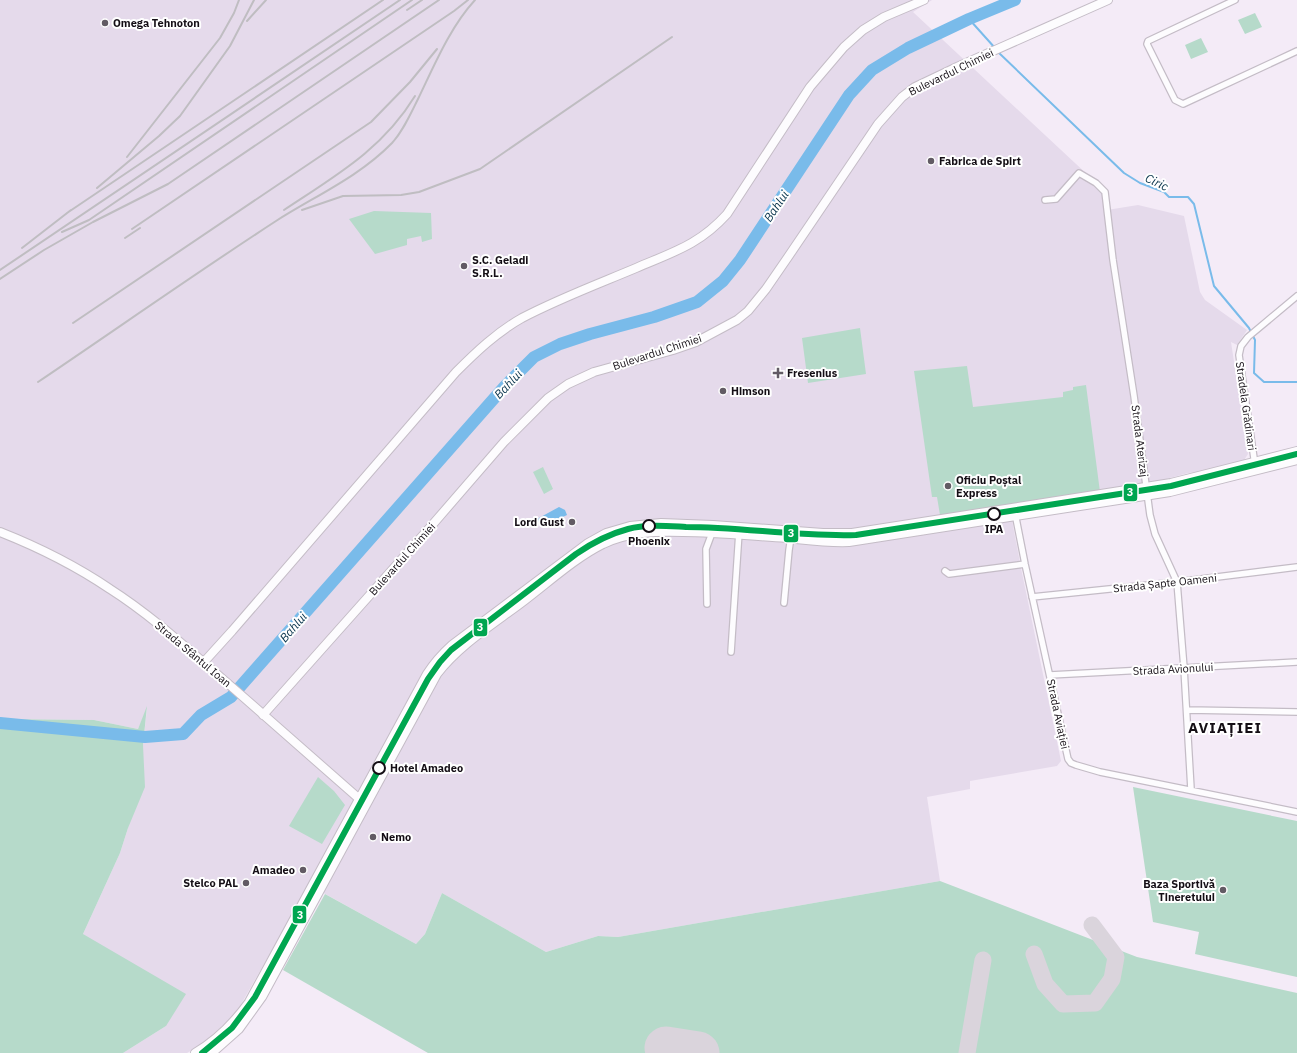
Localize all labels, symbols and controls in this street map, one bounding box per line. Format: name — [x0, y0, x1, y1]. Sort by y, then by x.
place label: Omega Tehnoton — [113, 16, 200, 30]
marker: Omega Tehnoton — [100, 18, 110, 28]
street label: Bulevardul Chimiei — [906, 45, 996, 99]
place label: Fabrica de Spirt — [939, 154, 1021, 168]
marker: Fabrica de Spirt — [926, 156, 936, 166]
water label: Ciric — [1143, 170, 1171, 194]
water label: Bahlui — [760, 187, 792, 224]
place label: S.C. Geladi S.R.L. — [472, 253, 529, 280]
marker: S.C. Geladi S.R.L. — [459, 261, 469, 271]
street label: Bulevardul Chimiei — [611, 331, 703, 373]
street label: Stradela Grădinari — [1233, 361, 1259, 451]
water label: Bahlui — [491, 366, 526, 402]
place label: Fresenius — [787, 366, 838, 380]
marker: Fresenius — [772, 367, 784, 379]
place label: Himson — [731, 384, 770, 398]
marker: Himson — [718, 386, 728, 396]
street label: Strada Aterizaj — [1129, 404, 1151, 478]
place label: Oficiu Poștal Express — [956, 473, 1022, 500]
marker: Oficiu Poștal Express — [943, 481, 953, 491]
line badge: 3 — [1123, 483, 1138, 502]
text: 3 — [1127, 485, 1133, 499]
marker: IPA — [987, 507, 1001, 521]
place label: Lord Gust — [514, 515, 564, 529]
marker: Lord Gust — [567, 517, 577, 527]
marker: Phoenix — [642, 519, 656, 533]
street label: Bulevardul Chimiei — [366, 520, 438, 598]
place label: IPA — [985, 522, 1004, 536]
line badge: 3 — [783, 524, 799, 543]
text: 3 — [788, 526, 794, 540]
place label: Phoenix — [628, 534, 670, 548]
street label: Strada Șapte Oameni — [1112, 571, 1218, 595]
water label: Bahlui — [276, 609, 310, 645]
street label: Strada Sfântul Ioan — [152, 618, 234, 690]
line badge: 3 — [473, 618, 488, 637]
text: 3 — [477, 620, 483, 634]
street label: Strada Avionului — [1132, 660, 1214, 678]
street label: Strada Aviației — [1044, 678, 1072, 750]
district label: AVIAȚIEI — [1188, 718, 1262, 737]
marker: Hotel Amadeo — [372, 761, 386, 775]
place label: Hotel Amadeo — [390, 761, 463, 775]
place label: Nemo — [381, 830, 411, 844]
marker: Nemo — [368, 832, 378, 842]
place label: Amadeo — [252, 863, 295, 877]
marker: Amadeo — [298, 865, 308, 875]
place label: Stelco PAL — [183, 876, 238, 890]
place label: Baza Sportivă Tineretului — [1143, 877, 1215, 904]
marker: Stelco PAL — [241, 878, 251, 888]
marker: Baza Sportivă Tineretului — [1218, 885, 1228, 895]
line badge: 3 — [292, 905, 307, 924]
text: 3 — [297, 908, 303, 922]

